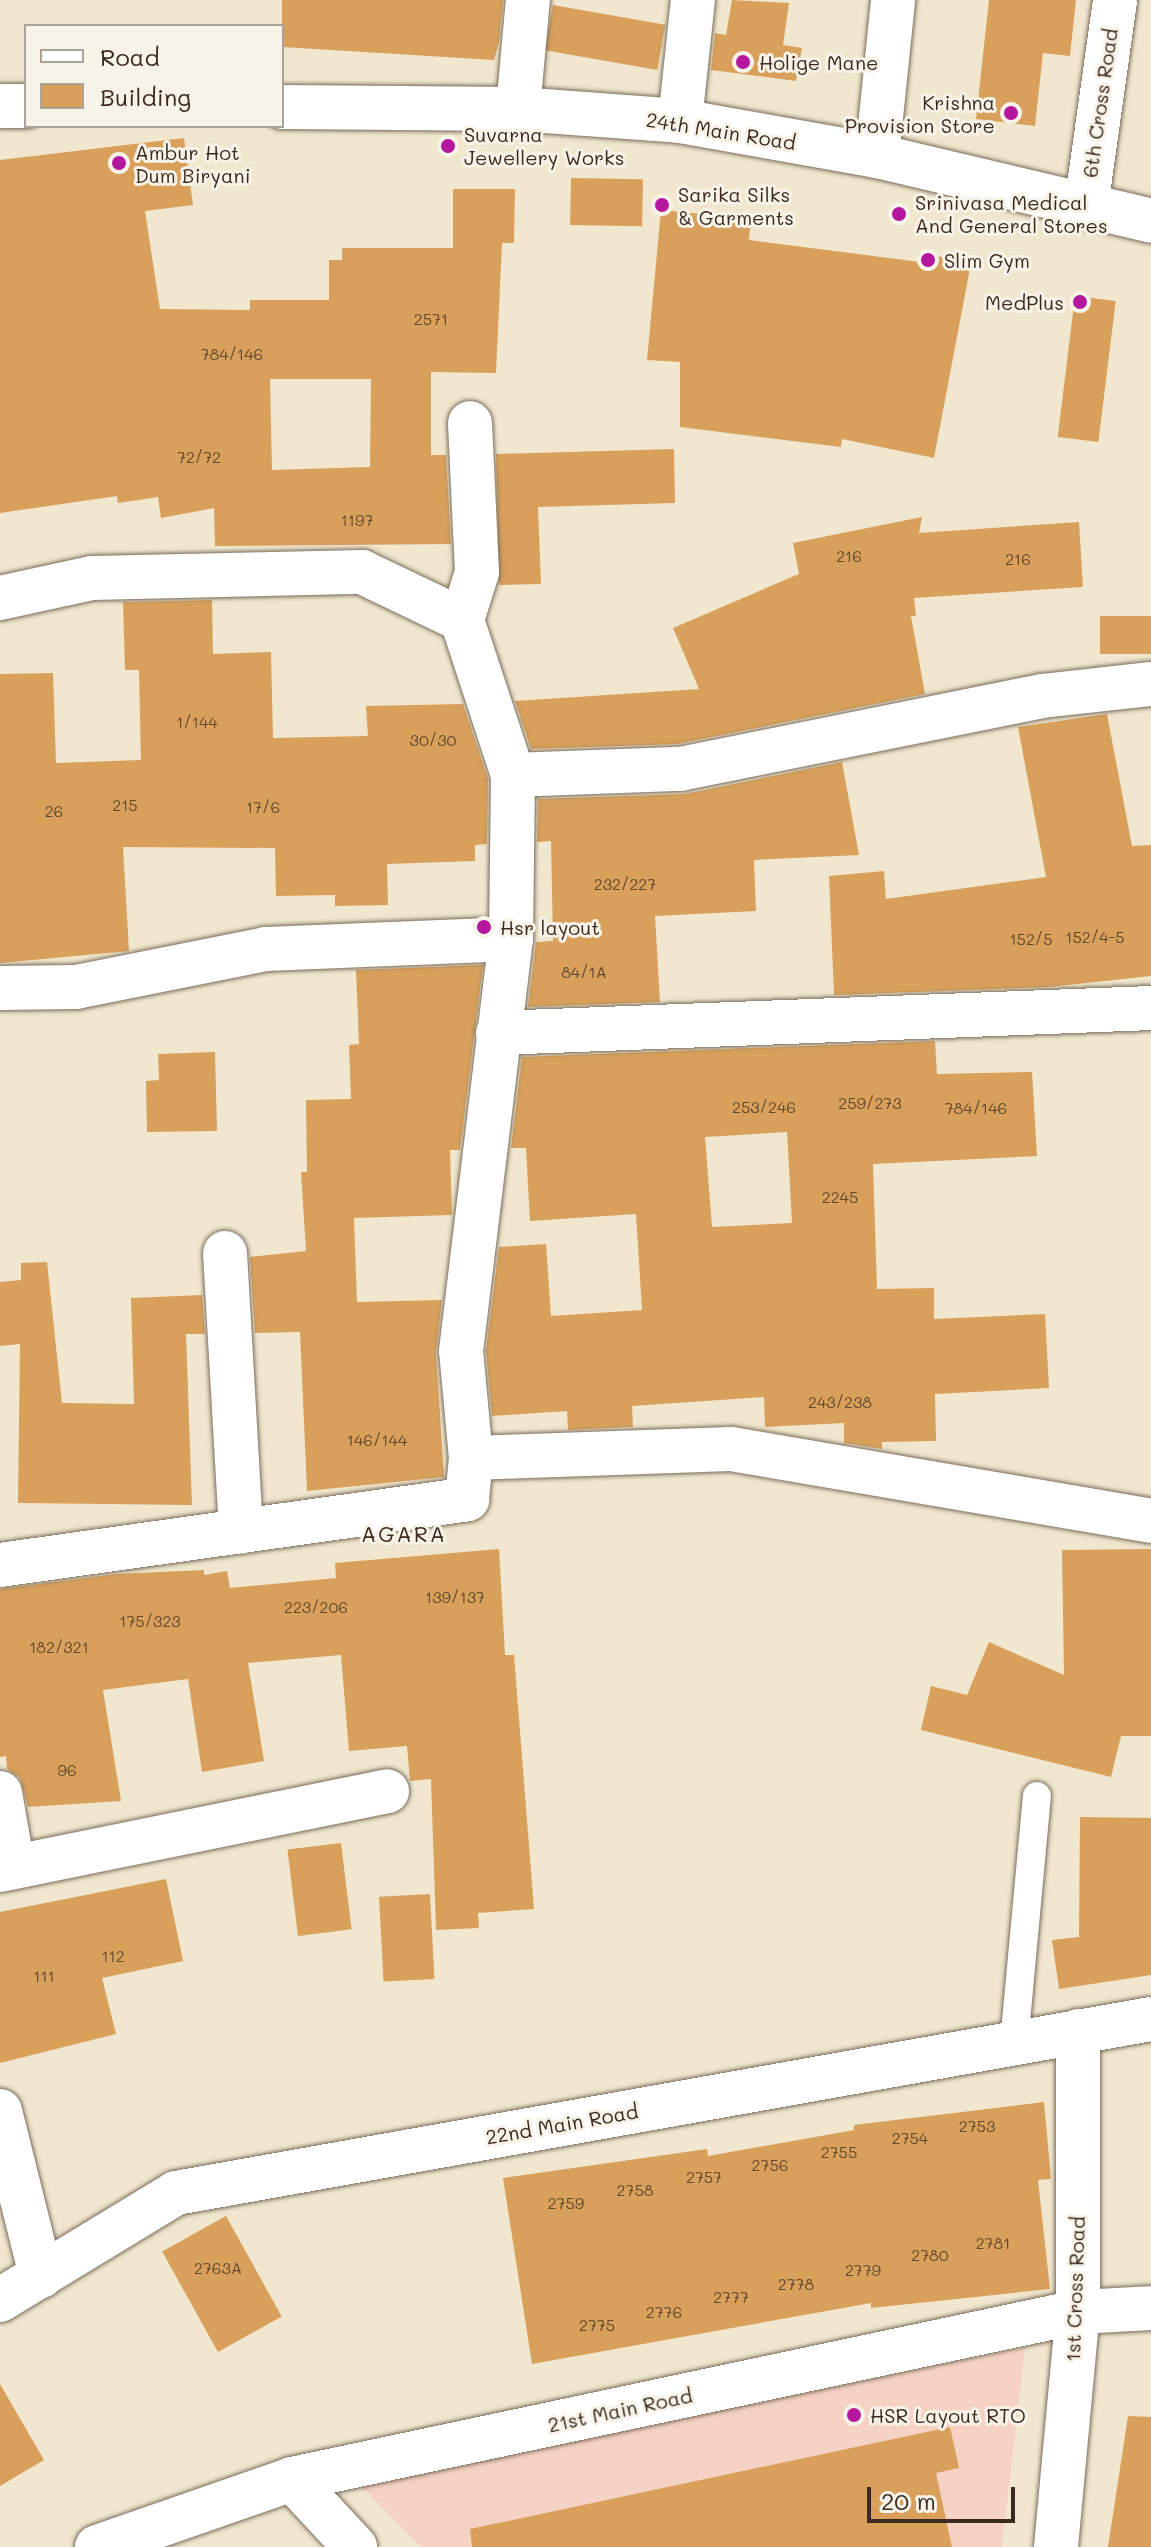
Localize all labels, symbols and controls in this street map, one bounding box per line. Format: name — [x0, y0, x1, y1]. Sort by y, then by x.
legend — [24, 24, 284, 128]
street label: 6th Cross Road — [1078, 27, 1122, 179]
text: Road — [100, 41, 160, 72]
place label: Holige Mane — [759, 50, 878, 74]
marker: Holige Mane — [734, 53, 752, 71]
text: Building — [100, 81, 191, 112]
place label: Krishna Provision Store — [845, 90, 995, 137]
marker: Krishna Provision Store — [1002, 104, 1020, 122]
street label: 24th Main Road — [644, 107, 798, 155]
place label: Suvarna Jewellery Works — [464, 122, 624, 169]
marker: Suvarna Jewellery Works — [439, 137, 457, 155]
place label: Ambur Hot Dum Biryani — [135, 140, 251, 187]
marker: Ambur Hot Dum Biryani — [110, 154, 128, 172]
place label: Sarika Silks & Garments — [678, 182, 794, 229]
place label: Srinivasa Medical And General Stores — [915, 190, 1108, 237]
marker: Sarika Silks & Garments — [653, 196, 671, 214]
marker: Srinivasa Medical And General Stores — [890, 205, 908, 223]
place label: Slim Gym — [944, 248, 1030, 272]
marker: Slim Gym — [919, 251, 937, 269]
place label: MedPlus — [985, 290, 1064, 314]
marker: MedPlus — [1071, 293, 1089, 311]
house number: 2571 — [414, 309, 448, 329]
house number: 784/146 — [201, 344, 263, 364]
house number: 72/72 — [177, 447, 221, 467]
house number: 1197 — [341, 510, 373, 530]
house number: 216 — [836, 546, 862, 566]
house number: 216 — [1005, 549, 1031, 569]
house number: 1/144 — [176, 712, 218, 732]
house number: 30/30 — [410, 730, 456, 750]
house number: 215 — [112, 795, 138, 815]
house number: 17/6 — [246, 797, 280, 817]
house number: 26 — [45, 801, 63, 821]
house number: 232/227 — [594, 874, 656, 894]
place label: Hsr layout — [500, 915, 600, 939]
marker: Hsr layout — [475, 918, 493, 936]
house number: 152/4-5 — [1065, 927, 1125, 947]
house number: 152/5 — [1009, 929, 1053, 949]
house number: 84/1A — [561, 962, 607, 982]
house number: 259/273 — [838, 1093, 902, 1113]
house number: 253/246 — [732, 1097, 796, 1117]
house number: 784/146 — [945, 1098, 1007, 1118]
house number: 2245 — [822, 1187, 858, 1207]
house number: 243/238 — [808, 1392, 872, 1412]
house number: 146/144 — [347, 1430, 407, 1450]
district label: AGARA — [361, 1521, 447, 1547]
house number: 139/137 — [425, 1587, 485, 1607]
house number: 223/206 — [284, 1597, 348, 1617]
house number: 175/323 — [119, 1611, 181, 1631]
house number: 182/321 — [29, 1637, 89, 1657]
house number: 96 — [57, 1760, 77, 1780]
house number: 112 — [101, 1946, 125, 1966]
house number: 111 — [33, 1966, 55, 1986]
street label: 22nd Main Road — [484, 2099, 640, 2149]
house number: 2753 — [959, 2116, 995, 2136]
house number: 2754 — [892, 2128, 928, 2148]
house number: 2755 — [821, 2142, 857, 2162]
house number: 2756 — [752, 2155, 788, 2175]
house number: 2757 — [686, 2167, 722, 2187]
house number: 2758 — [617, 2180, 653, 2200]
house number: 2759 — [548, 2193, 584, 2213]
street label: 1st Cross Road — [1060, 2216, 1090, 2362]
house number: 2781 — [976, 2233, 1010, 2253]
house number: 2780 — [911, 2245, 949, 2265]
house number: 2763A — [194, 2258, 242, 2278]
house number: 2779 — [845, 2260, 881, 2280]
house number: 2778 — [778, 2274, 814, 2294]
house number: 2777 — [713, 2287, 749, 2307]
house number: 2776 — [646, 2302, 682, 2322]
house number: 2775 — [579, 2315, 615, 2335]
street label: 21st Main Road — [546, 2383, 694, 2437]
place label: HSR Layout RTO — [870, 2403, 1026, 2427]
marker: HSR Layout RTO — [845, 2406, 863, 2424]
scale bar — [871, 2471, 1019, 2521]
text: 20 m — [881, 2485, 936, 2516]

